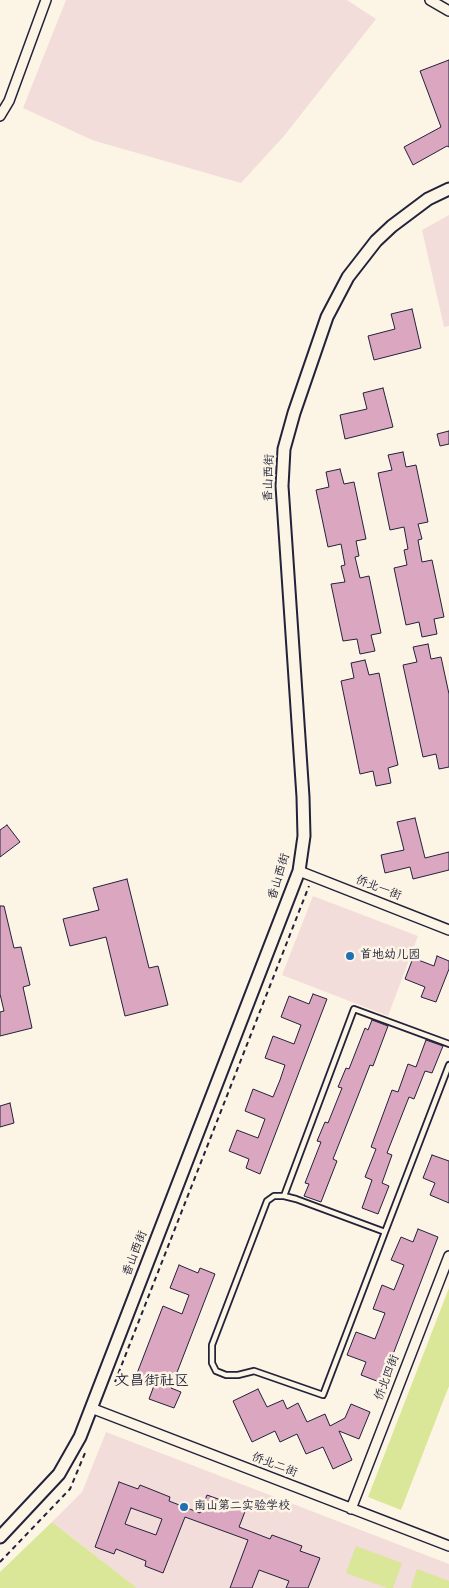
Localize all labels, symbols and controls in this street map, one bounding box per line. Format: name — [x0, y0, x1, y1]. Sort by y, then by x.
street label: 香山西街 — [262, 454, 278, 502]
street label: 香山西街 — [266, 852, 294, 902]
street label: 侨北一街 — [353, 874, 403, 904]
place label: 首地幼儿园 — [360, 949, 420, 963]
marker: 首地幼儿园 — [344, 950, 356, 962]
street label: 香山西街 — [121, 1229, 151, 1279]
street label: 侨北四街 — [373, 1353, 403, 1403]
district label: 文昌街社区 — [115, 1373, 189, 1391]
street label: 侨北二街 — [249, 1451, 299, 1481]
place label: 南山第二实验学校 — [194, 1500, 290, 1514]
marker: 南山第二实验学校 — [178, 1501, 190, 1513]

